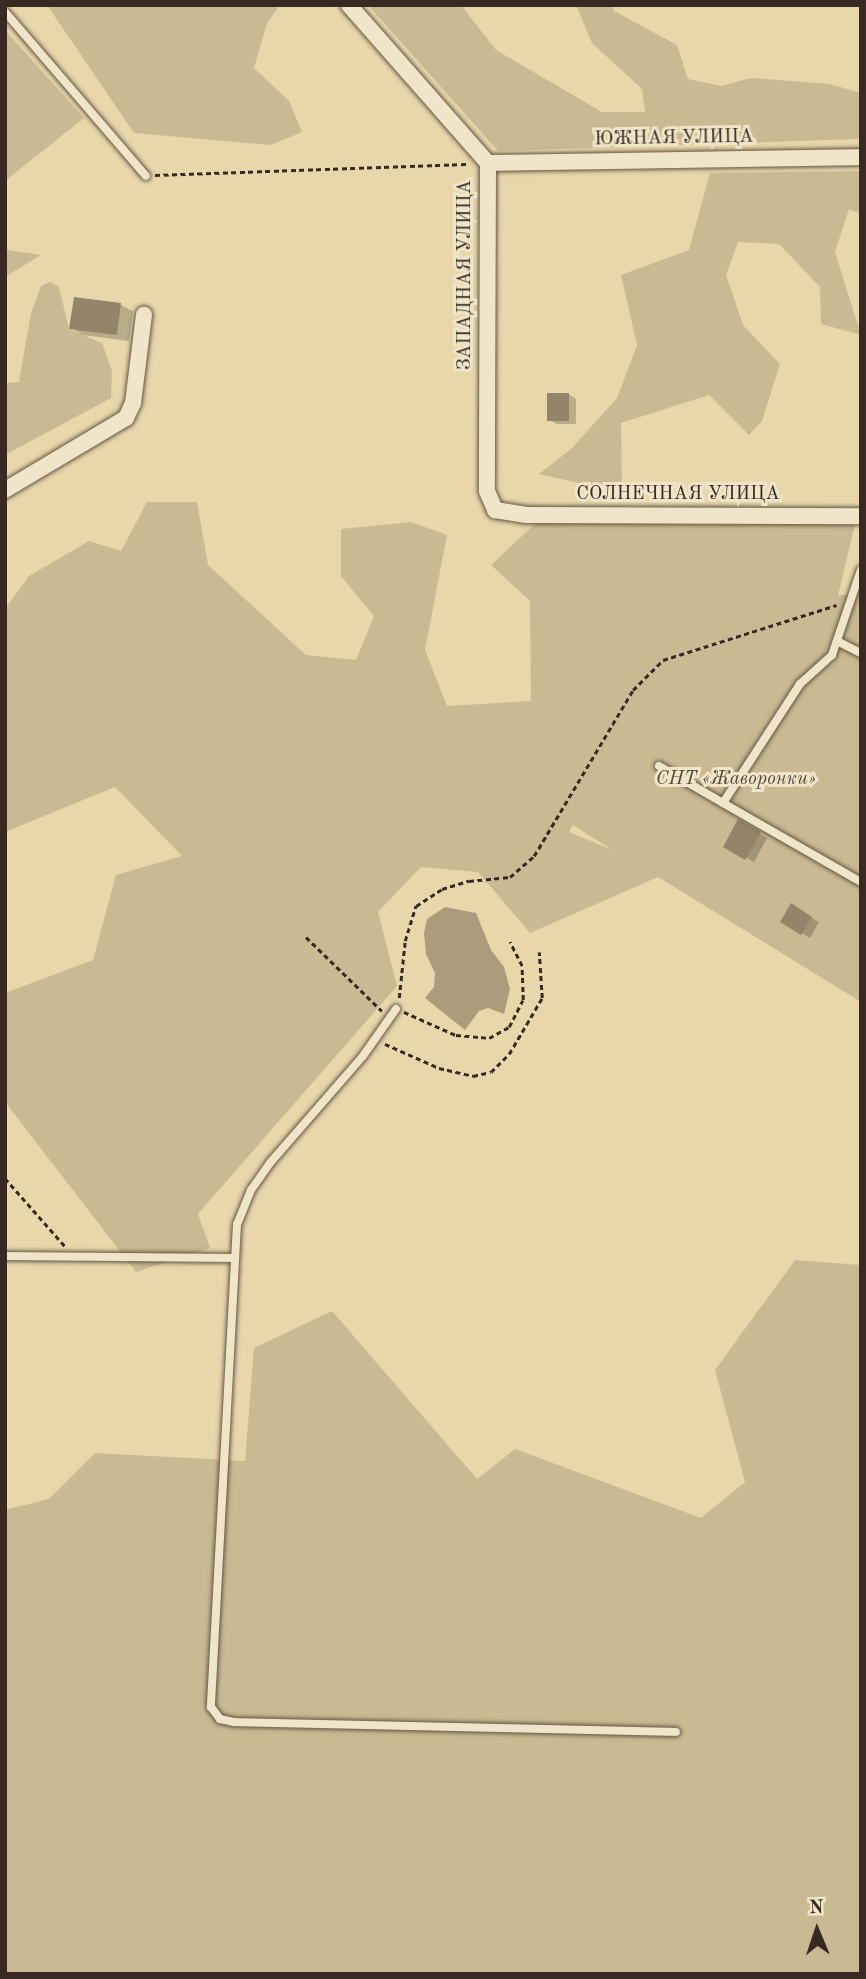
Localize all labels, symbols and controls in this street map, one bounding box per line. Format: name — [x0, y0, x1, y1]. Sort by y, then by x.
street label: ЮЖНАЯ УЛИЦА — [594, 126, 754, 152]
street label: ЗАПАДНАЯ УЛИЦА — [455, 180, 477, 370]
street label: СОЛНЕЧНАЯ УЛИЦА — [576, 484, 780, 506]
park label: СНТ «Жаворонки» — [656, 769, 816, 791]
north arrow — [782, 1895, 852, 1965]
text: N — [809, 1899, 824, 1918]

